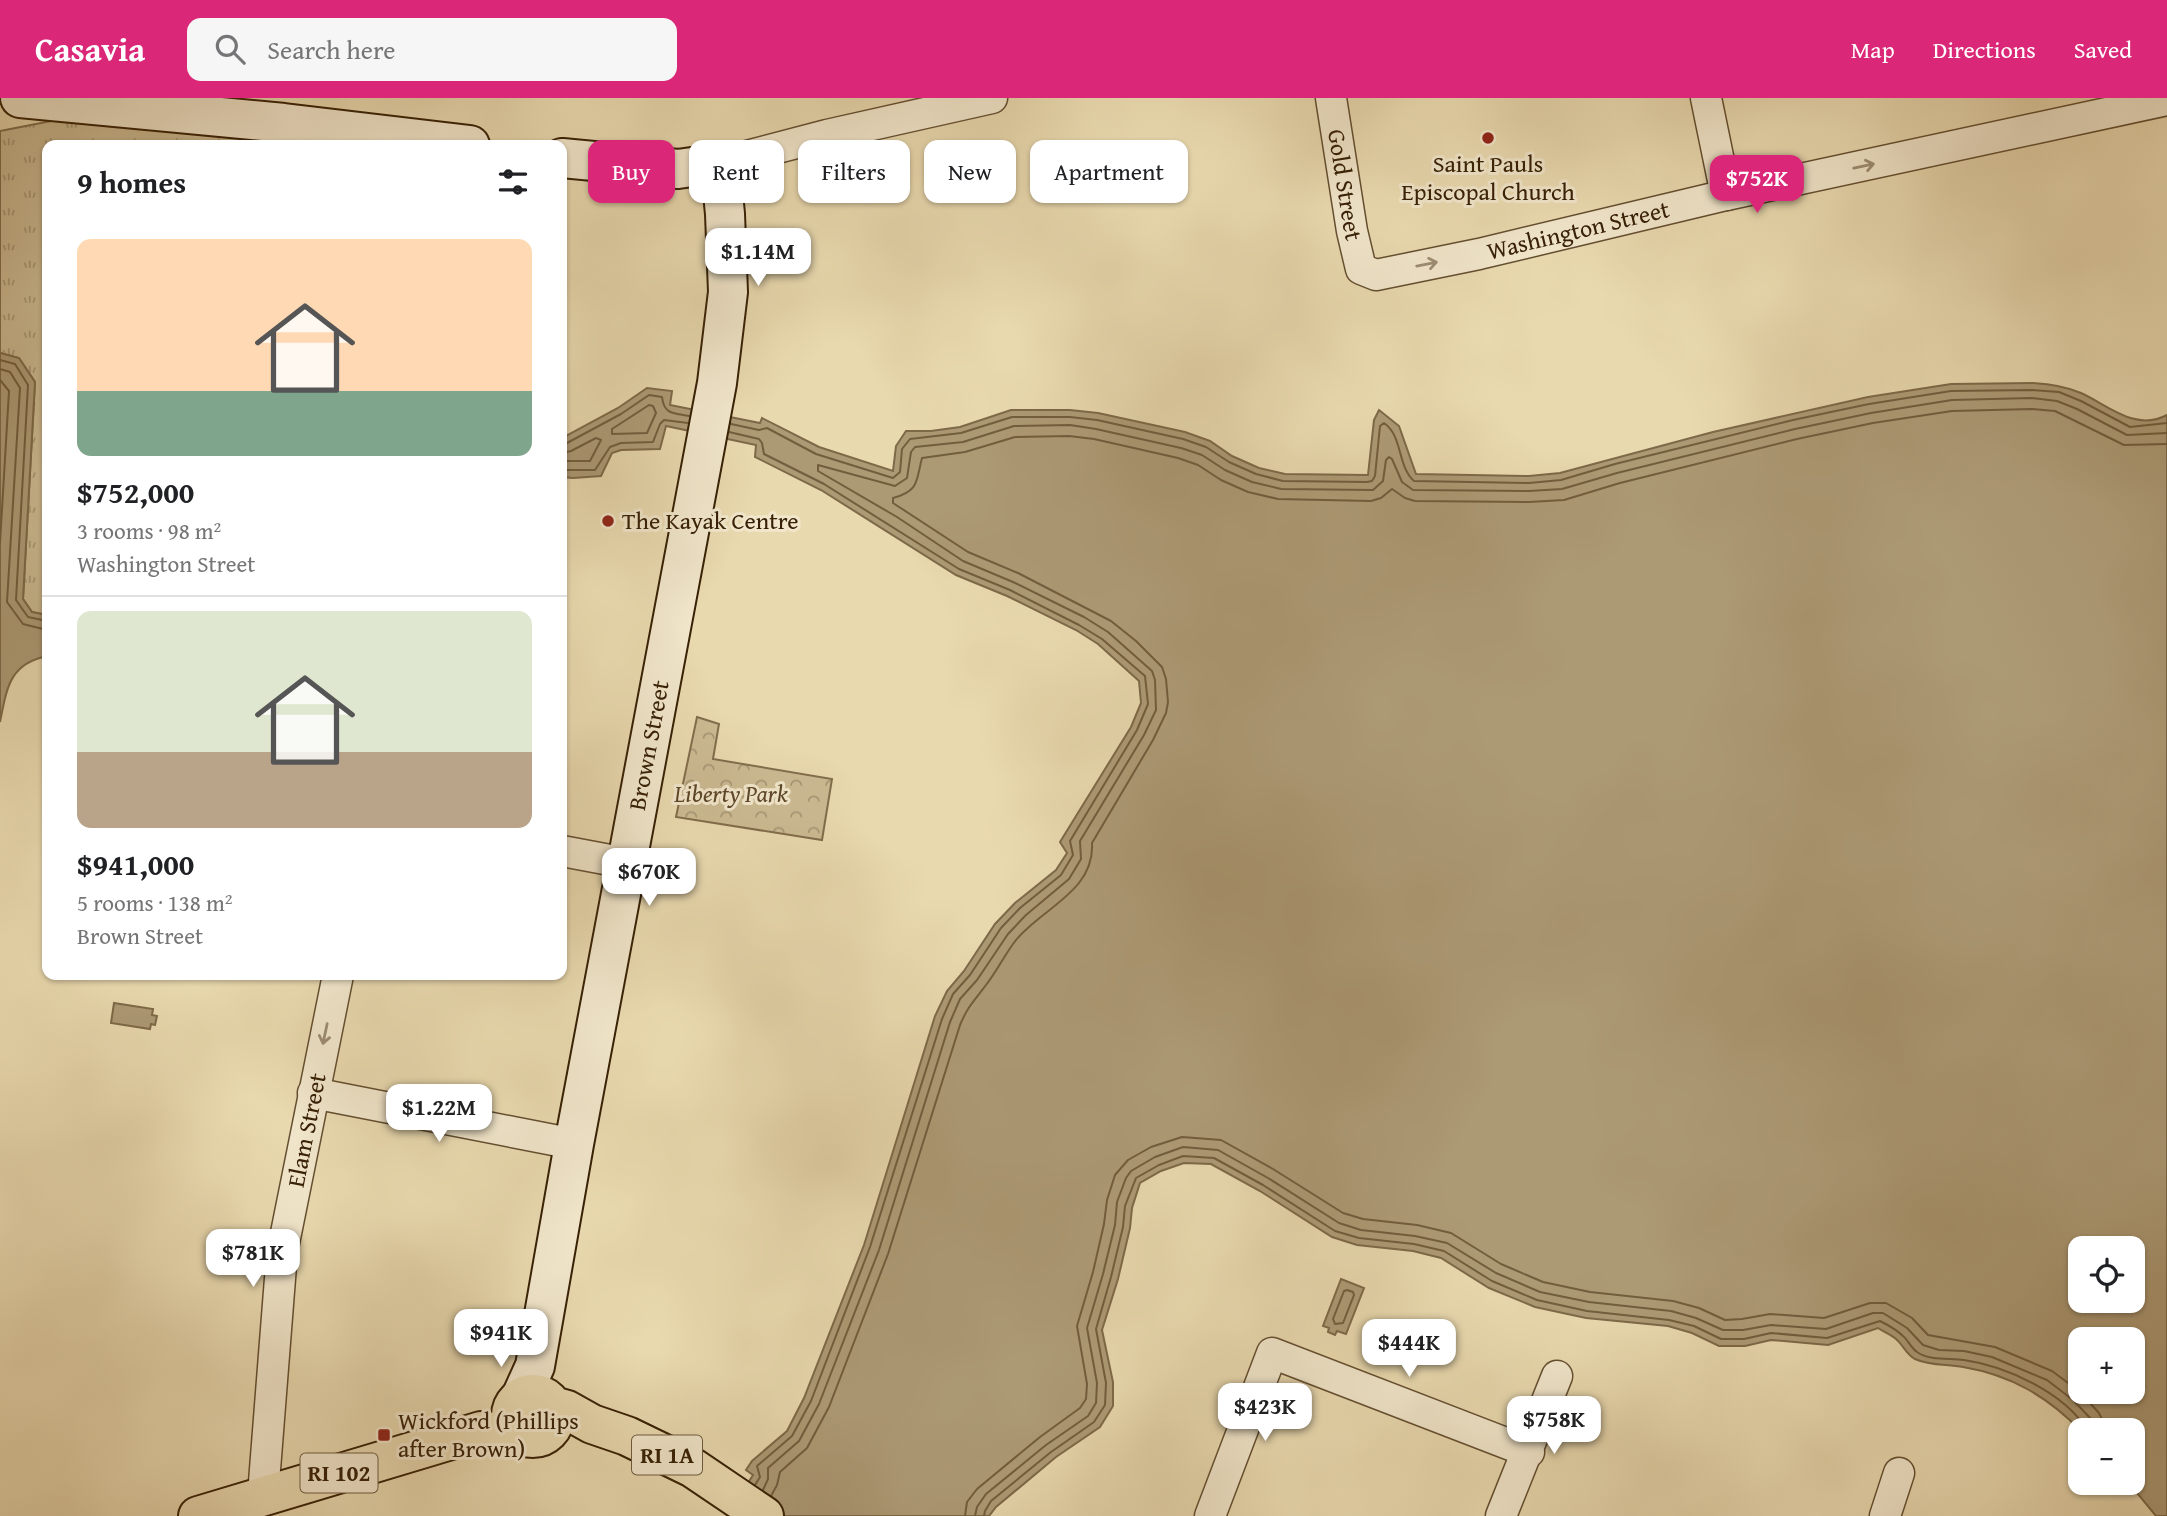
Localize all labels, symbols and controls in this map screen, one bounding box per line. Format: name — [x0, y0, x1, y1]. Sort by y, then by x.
search box — [187, 18, 677, 81]
text: Casavia — [35, 25, 145, 73]
icon: search — [211, 30, 249, 68]
text: Search here — [267, 30, 396, 69]
text: Map — [1851, 32, 1895, 67]
text: Directions — [1933, 32, 2036, 67]
text: Saved — [2074, 32, 2132, 67]
street label: Gold Street — [1319, 127, 1372, 245]
marker: Saint Pauls Episcopal Church — [1480, 130, 1496, 146]
chip: Buy — [588, 140, 675, 203]
chip: Rent — [689, 140, 784, 203]
chip: Filters — [798, 140, 910, 203]
chip: New — [924, 140, 1016, 203]
chip: Apartment — [1030, 140, 1188, 203]
place label: Saint Pauls Episcopal Church — [1401, 146, 1575, 209]
pin: $752K — [1708, 156, 1806, 215]
one-way arrow — [1852, 159, 1875, 172]
text: 9 homes — [77, 160, 186, 204]
text: $752K — [1726, 161, 1788, 194]
icon: filters — [494, 163, 532, 201]
street label: Washington Street — [1483, 191, 1673, 268]
pin: $1.14M — [701, 228, 815, 288]
text: $1.14M — [721, 234, 795, 267]
one-way arrow — [1415, 257, 1438, 271]
icon: home — [242, 285, 368, 411]
text: $752,000 — [77, 470, 194, 514]
place label: The Kayak Centre — [622, 503, 798, 538]
marker: The Kayak Centre — [600, 513, 616, 529]
text: 3 rooms · 98 m² — [77, 514, 221, 547]
text: Washington Street — [77, 547, 255, 580]
icon: home — [242, 657, 368, 783]
street label: Brown Street — [619, 677, 678, 813]
park label: Liberty Park — [673, 776, 788, 811]
text: $941,000 — [77, 842, 194, 886]
pin: $670K — [600, 848, 698, 908]
text: $670K — [618, 854, 680, 887]
text: 5 rooms · 138 m² — [77, 886, 232, 919]
text: Brown Street — [77, 919, 203, 952]
one-way arrow — [318, 1022, 332, 1045]
street label: Elam Street — [278, 1069, 335, 1190]
pin: $1.22M — [382, 1084, 496, 1144]
text: $1.22M — [402, 1090, 476, 1123]
pin: $781K — [204, 1230, 302, 1289]
text: $781K — [222, 1235, 284, 1268]
map controls — [2068, 1236, 2145, 1495]
button: locate — [2068, 1236, 2145, 1313]
pin: $941K — [452, 1310, 550, 1369]
text: $941K — [470, 1315, 532, 1348]
pin: $444K — [1360, 1320, 1458, 1379]
text: $444K — [1378, 1325, 1440, 1358]
button: + — [2068, 1327, 2145, 1404]
pin: $423K — [1216, 1384, 1314, 1443]
text: $423K — [1234, 1389, 1296, 1422]
pin: $758K — [1505, 1396, 1603, 1456]
text: $758K — [1523, 1402, 1585, 1435]
place label: Wickford (Phillips after Brown) — [398, 1403, 579, 1466]
button: − — [2068, 1418, 2145, 1495]
marker: Wickford (Phillips after Brown) — [376, 1427, 392, 1443]
road number: RI 1A — [632, 1436, 702, 1474]
road number: RI 102 — [300, 1454, 378, 1492]

